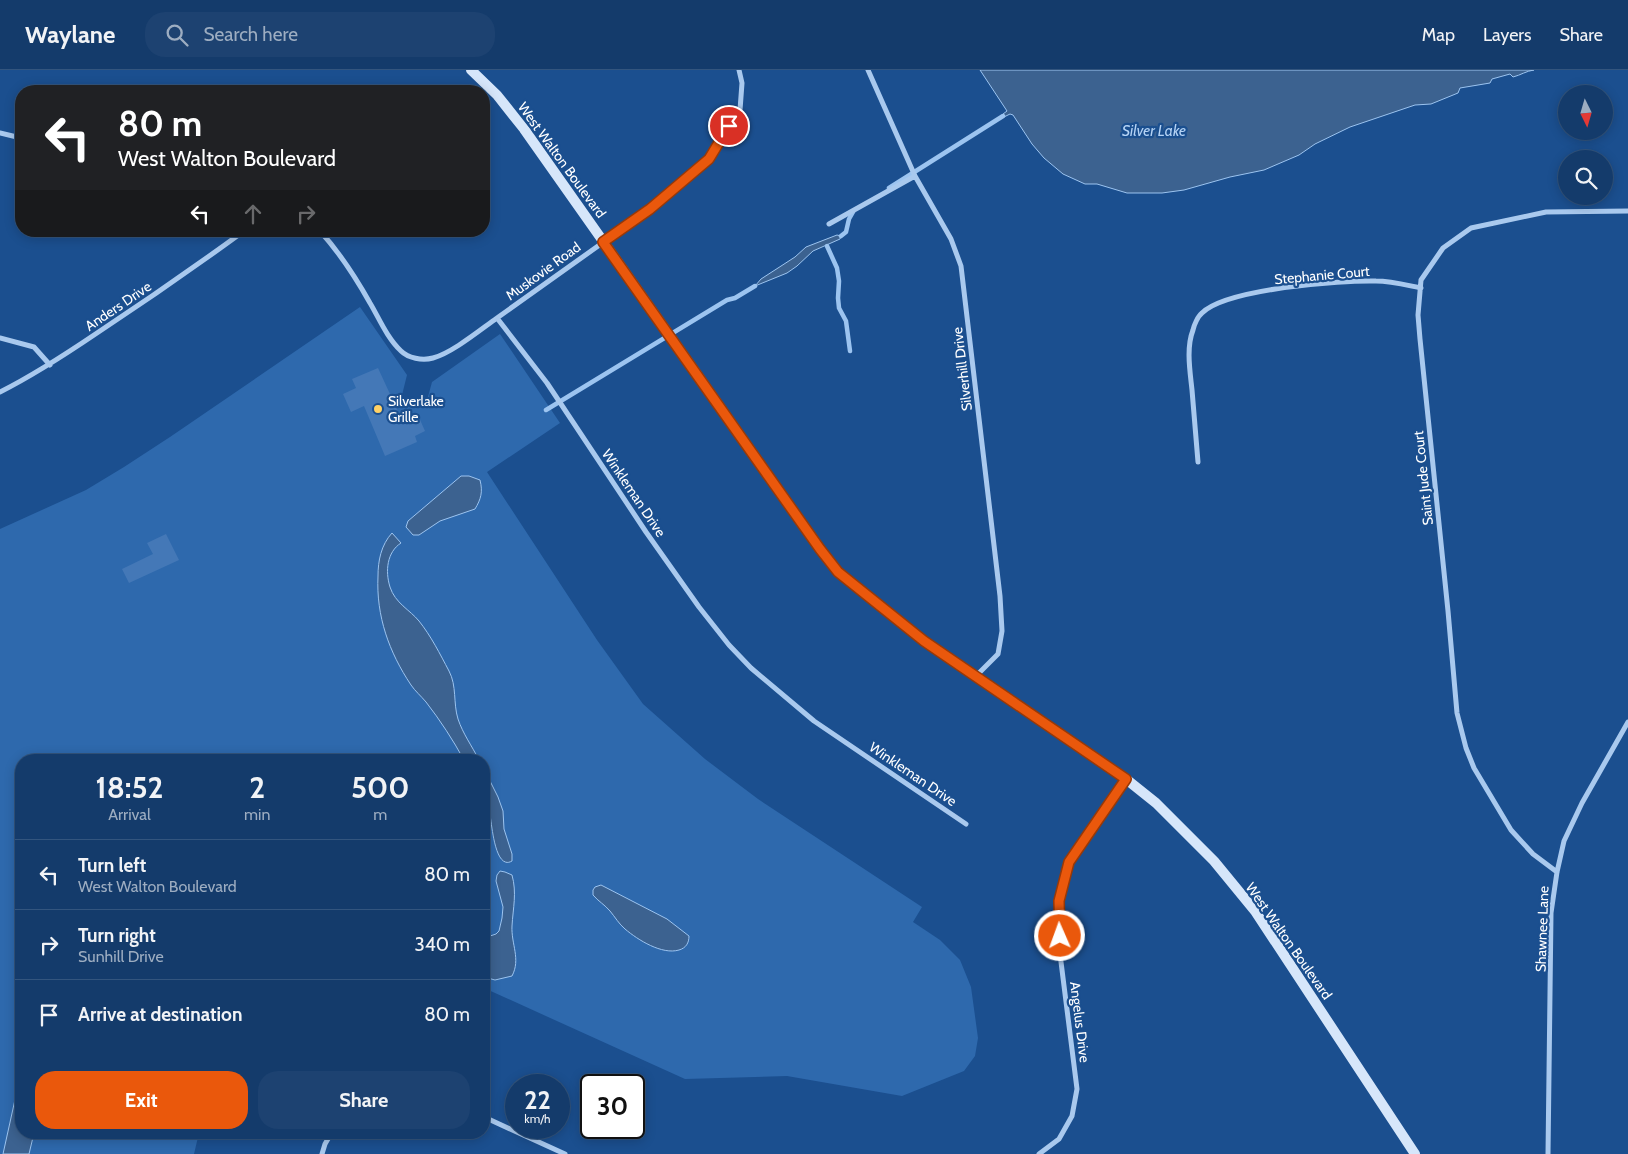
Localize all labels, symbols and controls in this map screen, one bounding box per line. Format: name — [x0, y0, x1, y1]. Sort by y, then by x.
search box — [145, 12, 495, 57]
text: Waylane — [25, 20, 115, 49]
icon: search — [163, 21, 191, 49]
text: Search here — [203, 23, 298, 46]
text: Map — [1422, 24, 1455, 46]
text: Layers — [1483, 24, 1532, 46]
text: Share — [1560, 24, 1603, 46]
north arrow — [1558, 85, 1612, 140]
map controls — [1558, 85, 1613, 205]
street label: West Walton Boulevard — [514, 99, 610, 221]
text: 80 m — [118, 102, 202, 145]
icon: left — [35, 105, 100, 170]
pin — [708, 105, 750, 147]
icon: arrive — [715, 112, 743, 140]
water label: Silver Lake — [1122, 122, 1186, 140]
text: West Walton Boulevard — [118, 145, 336, 172]
button: search — [1558, 150, 1613, 205]
icon: left — [186, 200, 214, 228]
icon: ahead — [239, 200, 267, 228]
icon: right — [292, 200, 320, 228]
street label: Muskovie Road — [502, 238, 584, 304]
street label: Stephanie Court — [1274, 262, 1371, 288]
street label: Anders Drive — [81, 277, 155, 335]
street label: Silverhill Drive — [948, 326, 976, 412]
place label: Silverlake Grille — [388, 392, 444, 426]
marker: Silverlake Grille — [372, 403, 384, 415]
street label: Saint Jude Court — [1409, 430, 1437, 526]
street label: Winkleman Drive — [598, 446, 670, 540]
street label: Winkleman Drive — [866, 738, 960, 810]
text: 18:52 — [96, 769, 163, 806]
text: 2 — [249, 769, 265, 806]
text: 500 — [351, 769, 409, 806]
text: Arrival — [108, 805, 151, 824]
text: min — [244, 805, 270, 824]
text: m — [373, 805, 387, 824]
text: Turn left — [78, 854, 146, 877]
icon: left — [35, 861, 63, 889]
text: 80 m — [424, 863, 470, 886]
text: West Walton Boulevard — [78, 877, 237, 896]
street label: West Walton Boulevard — [1242, 879, 1336, 1003]
street label: Shawnee Lane — [1531, 886, 1553, 972]
position arrow — [1033, 909, 1085, 961]
text: Turn right — [78, 924, 156, 947]
icon: right — [35, 931, 63, 959]
text: 340 m — [415, 933, 470, 956]
text: Sunhill Drive — [78, 947, 164, 966]
street label: Angelus Drive — [1066, 980, 1094, 1064]
icon: arrive — [35, 1001, 63, 1029]
text: Arrive at destination — [78, 1003, 242, 1026]
text: 80 m — [424, 1003, 470, 1026]
button: Exit — [35, 1071, 248, 1129]
button: Share — [258, 1071, 470, 1129]
speed limit sign: 30 — [580, 1074, 645, 1139]
text: 22 — [524, 1085, 551, 1115]
text: km/h — [524, 1111, 551, 1126]

